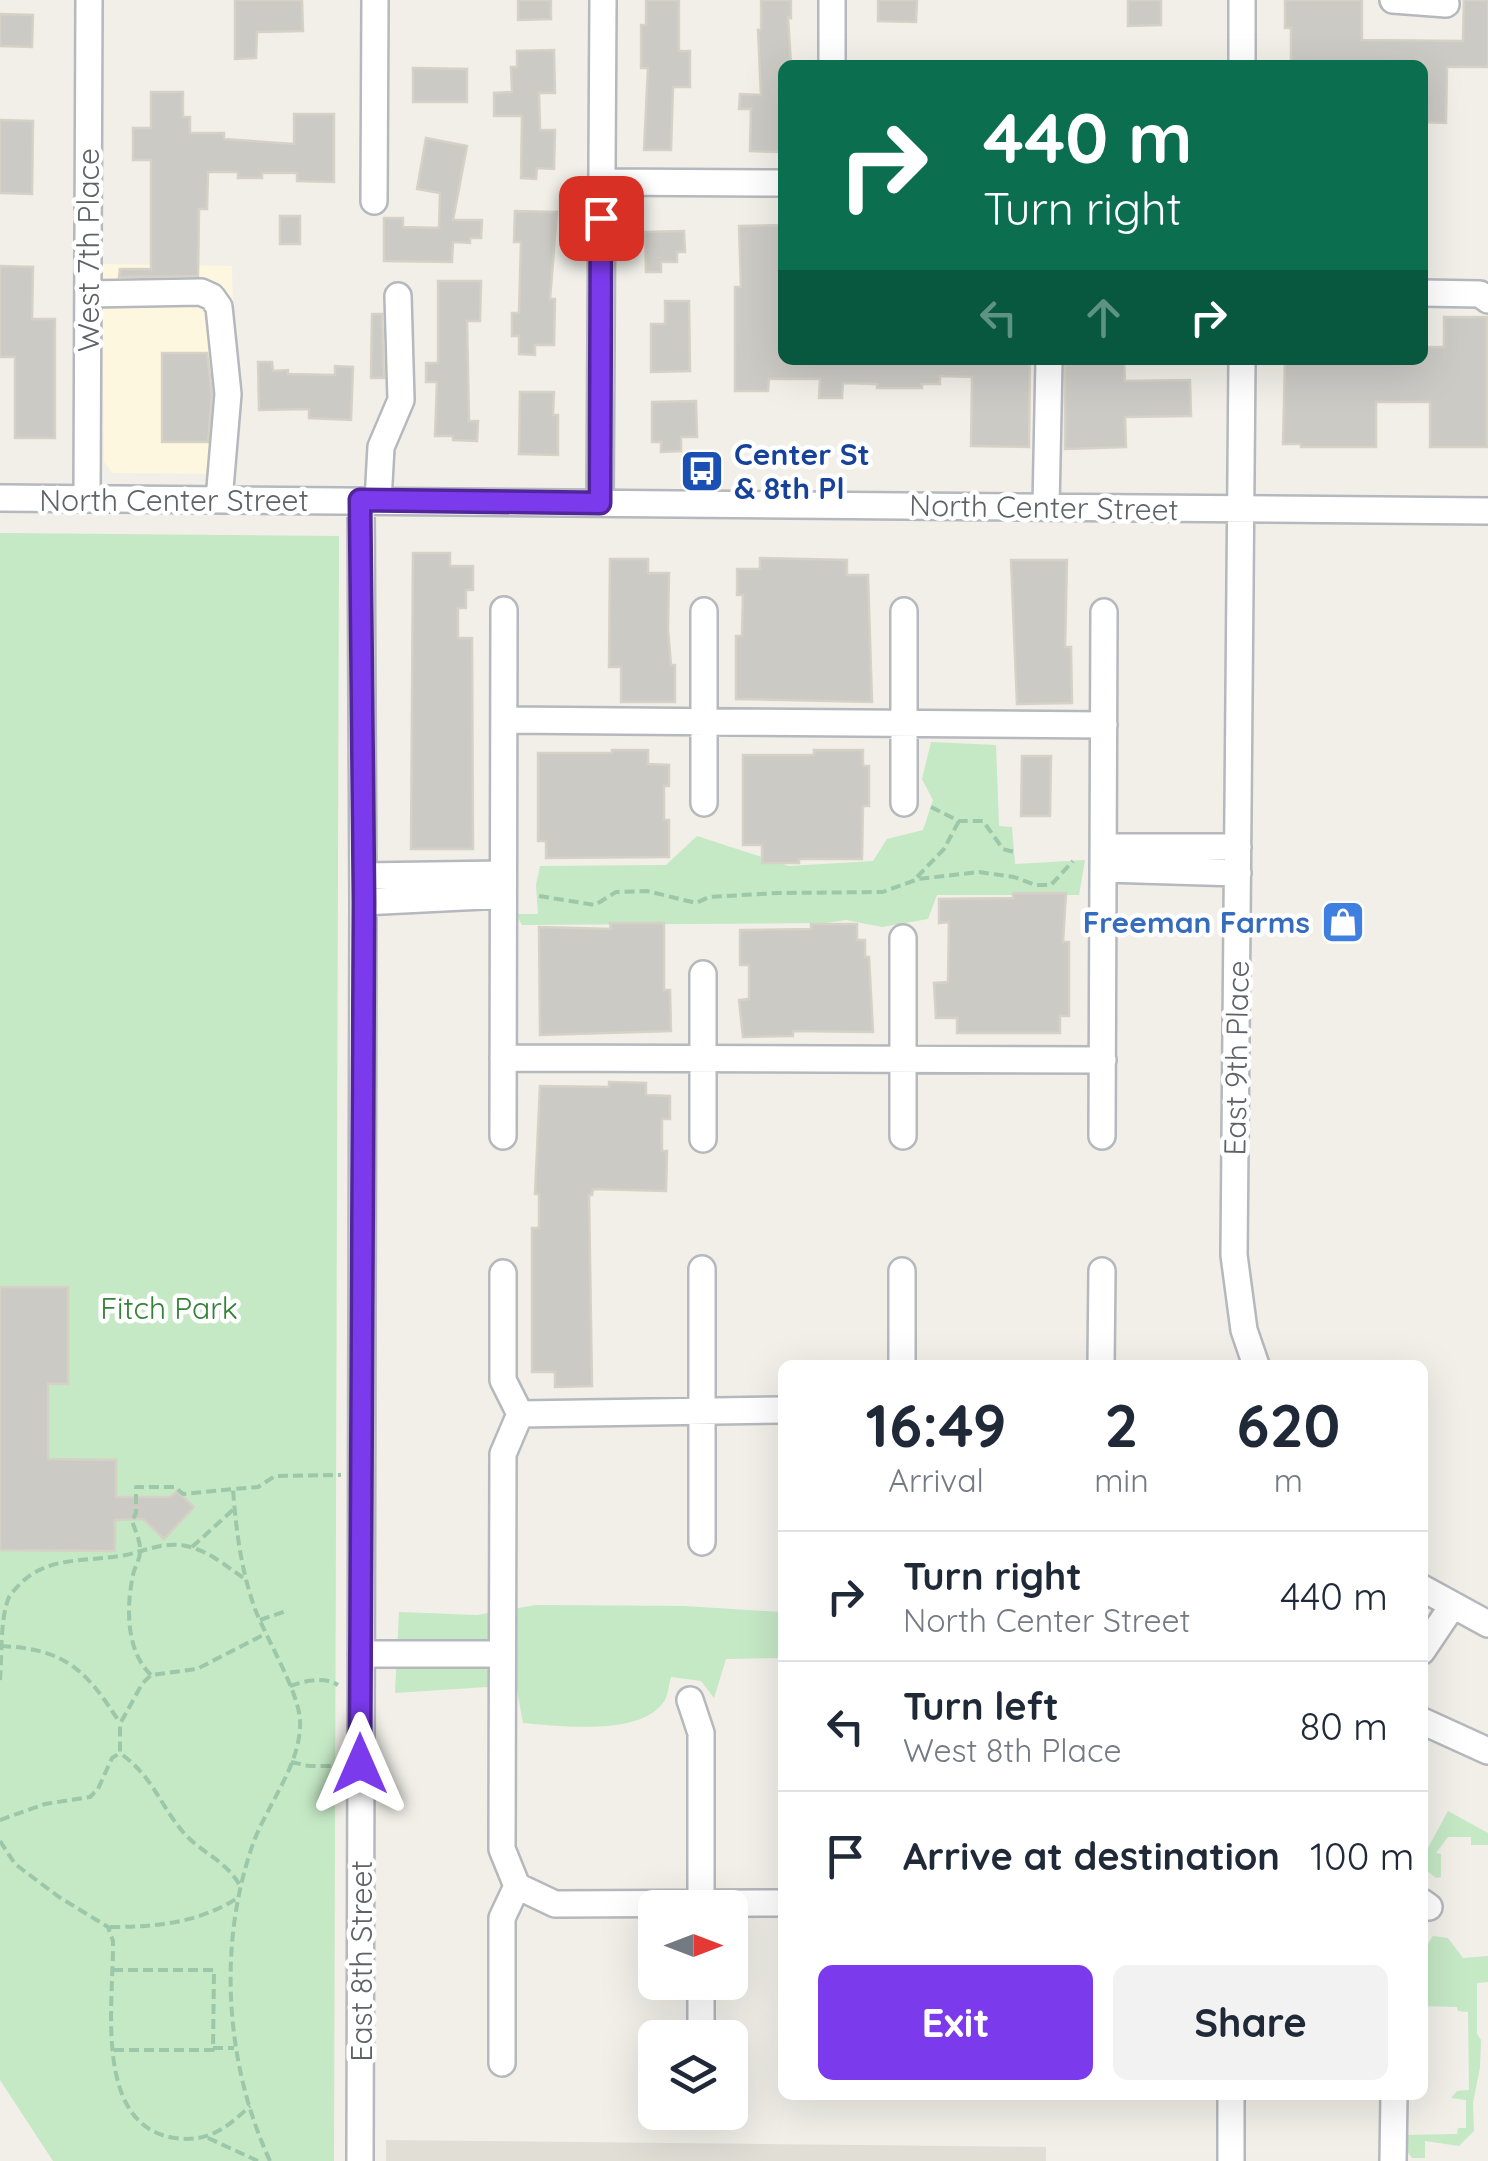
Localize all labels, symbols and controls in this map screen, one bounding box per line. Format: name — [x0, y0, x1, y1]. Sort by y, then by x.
text: 440 m — [983, 93, 1192, 181]
icon: right — [818, 100, 948, 230]
street label: West 7th Place — [69, 148, 107, 352]
pin — [559, 176, 644, 261]
text: Turn right — [983, 180, 1182, 236]
icon: arrive — [574, 191, 629, 246]
icon: left — [971, 290, 1026, 345]
icon: ahead — [1076, 290, 1131, 345]
icon: right — [1181, 290, 1236, 345]
place label: Center St & 8th Pl — [734, 435, 870, 507]
bus stop icon: Center St & 8th Pl — [679, 448, 725, 494]
street label: North Center Street — [39, 481, 309, 519]
street label: North Center Street — [909, 486, 1179, 528]
shop icon: Freeman Farms — [1320, 899, 1366, 945]
place label: Freeman Farms — [1083, 903, 1310, 941]
street label: East 9th Place — [1215, 960, 1257, 1156]
park label: Fitch Park — [100, 1289, 238, 1327]
text: 16:49 — [866, 1387, 1007, 1462]
text: 2 — [1104, 1387, 1138, 1462]
text: 620 — [1236, 1387, 1340, 1462]
text: Arrival — [888, 1460, 984, 1500]
text: min — [1094, 1460, 1149, 1500]
text: m — [1274, 1460, 1303, 1500]
text: Turn right — [903, 1552, 1082, 1600]
icon: right — [818, 1569, 873, 1624]
text: 440 m — [1280, 1572, 1388, 1620]
text: North Center Street — [903, 1600, 1190, 1640]
text: Turn left — [903, 1682, 1059, 1730]
icon: left — [818, 1699, 873, 1754]
text: 80 m — [1300, 1702, 1388, 1750]
position arrow — [308, 1712, 412, 1816]
text: West 8th Place — [903, 1730, 1122, 1770]
icon: arrive — [818, 1829, 873, 1884]
text: Arrive at destination — [903, 1832, 1280, 1880]
text: 100 m — [1310, 1832, 1414, 1880]
street label: East 8th Street — [342, 1860, 380, 2062]
north arrow — [638, 1890, 748, 2000]
map controls — [638, 1890, 748, 2130]
button: Exit — [818, 1965, 1093, 2080]
button: Share — [1113, 1965, 1388, 2080]
button: layers — [638, 2020, 748, 2130]

